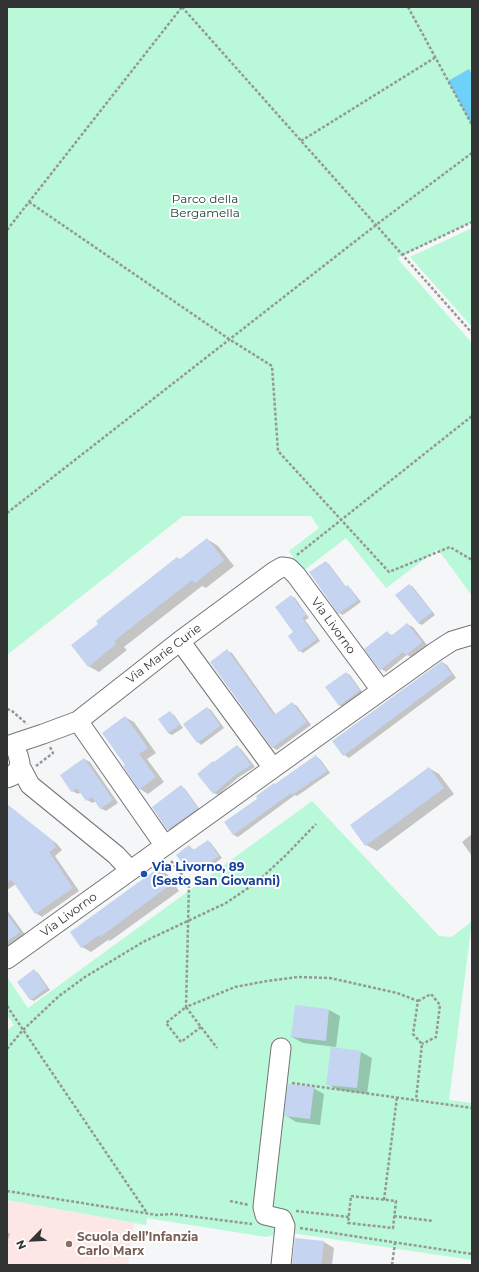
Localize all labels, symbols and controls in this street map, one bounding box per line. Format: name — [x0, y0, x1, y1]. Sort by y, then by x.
park label: Parco della Bergamella — [170, 192, 240, 220]
street label: Via Livorno — [308, 595, 358, 657]
street label: Via Marie Curie — [124, 621, 204, 687]
place label: Via Livorno, 89 (Sesto San Giovanni) — [152, 860, 280, 888]
marker: Via Livorno, 89 (Sesto San Giovanni) — [139, 869, 149, 879]
street label: Via Livorno — [38, 890, 100, 940]
north arrow — [12, 1220, 52, 1260]
place label: Scuola dell’Infanzia Carlo Marx — [77, 1230, 198, 1258]
text: N — [13, 1238, 29, 1252]
marker: Scuola dell’Infanzia Carlo Marx — [64, 1239, 74, 1249]

